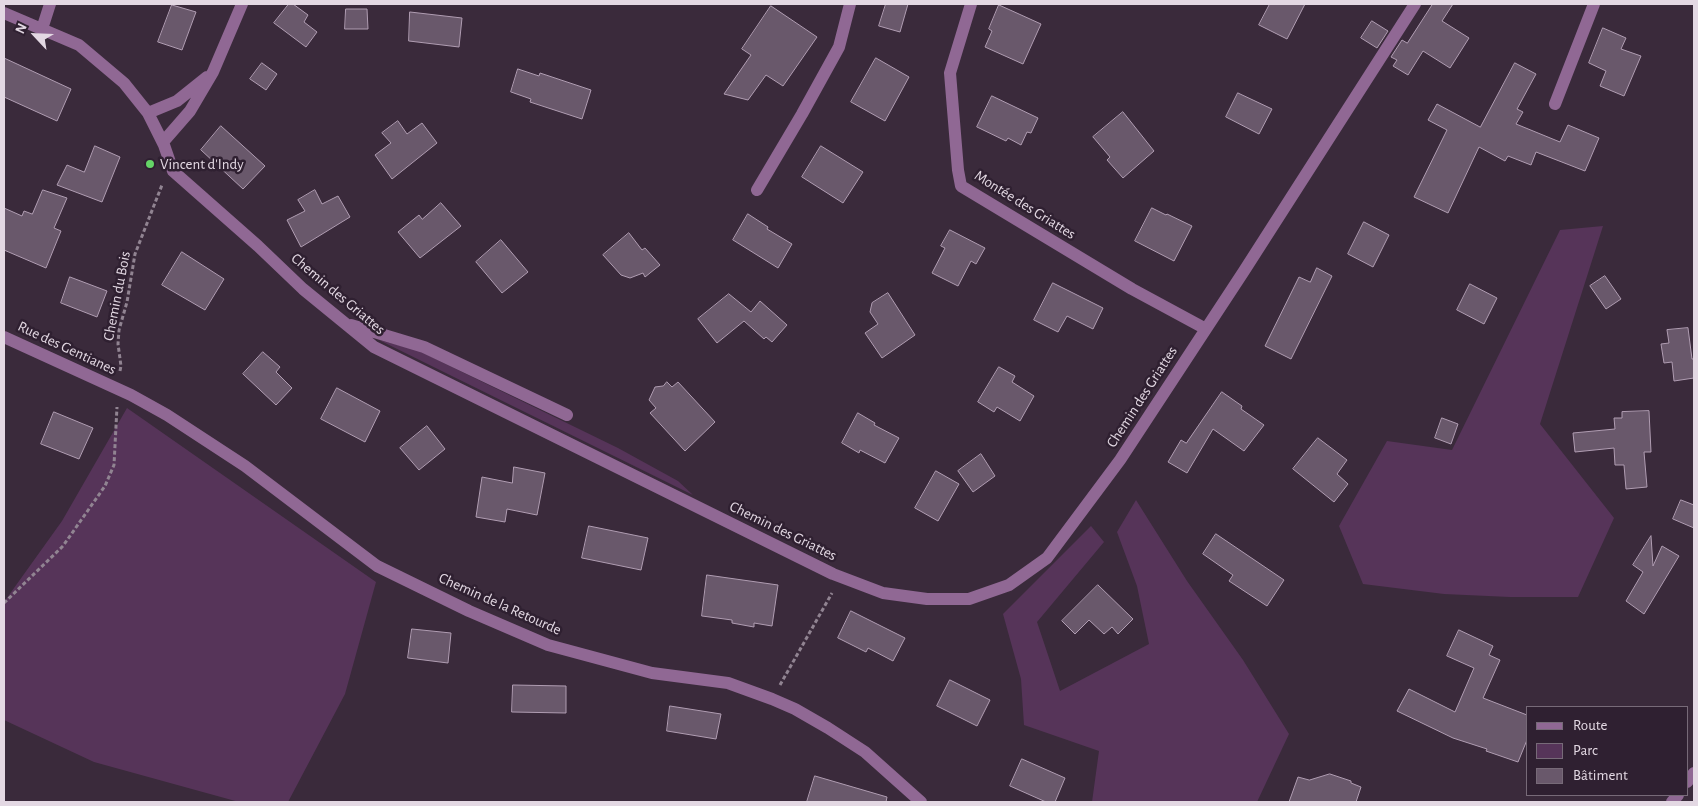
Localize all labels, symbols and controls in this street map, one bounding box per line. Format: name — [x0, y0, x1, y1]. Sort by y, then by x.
north arrow — [10, 10, 60, 60]
text: N — [13, 21, 30, 36]
place label: Vincent d'Indy — [160, 155, 244, 173]
marker: Vincent d'Indy — [144, 158, 156, 170]
street label: Montée des Griattes — [971, 167, 1079, 243]
street label: Chemin du Bois — [100, 250, 134, 342]
street label: Chemin des Griattes — [287, 250, 389, 338]
street label: Rue des Gentianes — [15, 317, 119, 379]
street label: Chemin des Griattes — [1103, 343, 1181, 451]
street label: Chemin des Griattes — [726, 497, 840, 565]
street label: Chemin de la Retourde — [436, 569, 564, 639]
legend — [1526, 706, 1688, 796]
text: Route — [1573, 718, 1607, 733]
text: Parc — [1573, 743, 1598, 758]
text: Bâtiment — [1573, 768, 1628, 783]

